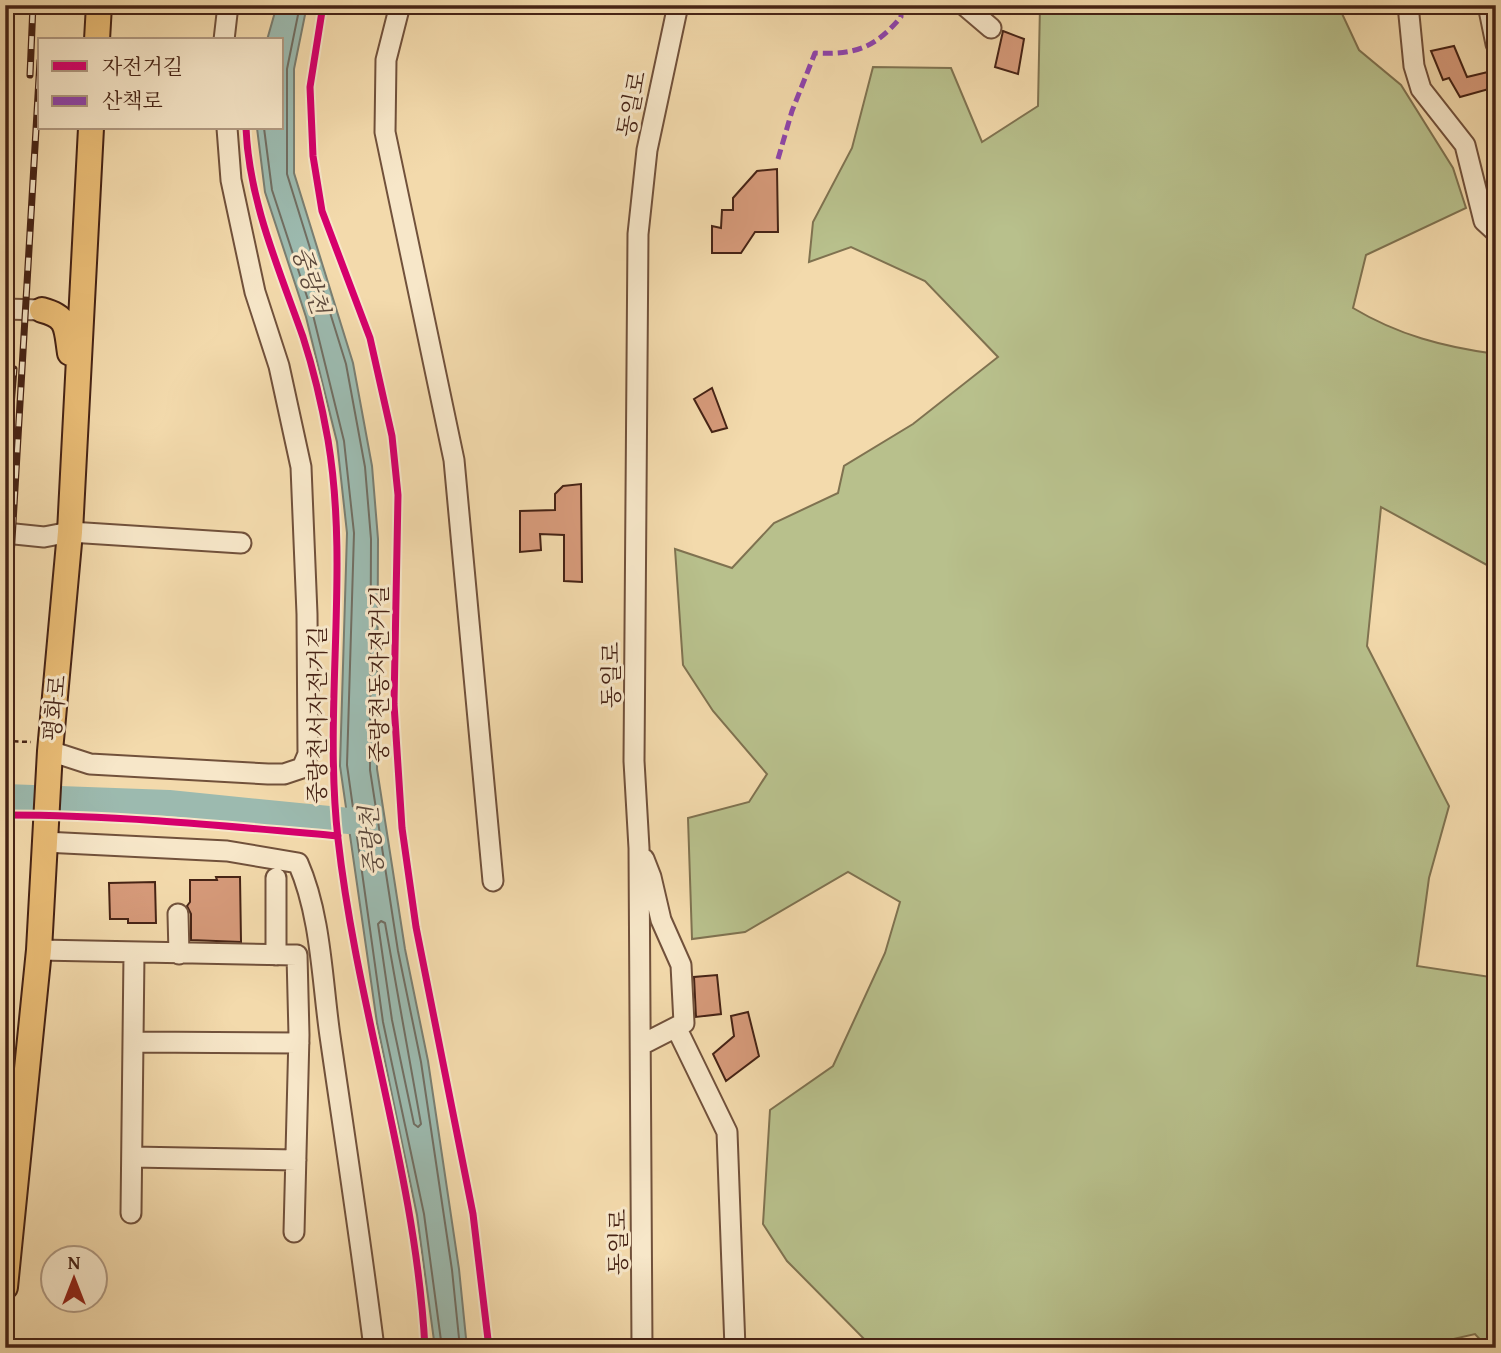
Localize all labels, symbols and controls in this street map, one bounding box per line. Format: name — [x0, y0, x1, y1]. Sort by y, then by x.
legend — [38, 38, 284, 130]
text: 자전거길 — [102, 51, 183, 82]
street label: 동일로 — [608, 68, 654, 140]
text: 산책로 — [102, 85, 163, 116]
water label: 중랑천 — [284, 242, 339, 320]
street label: 중랑천동자전거길 — [362, 585, 395, 763]
street label: 중랑천서자전거길 — [300, 626, 333, 804]
street label: 동일로 — [594, 642, 627, 708]
street label: 평화로 — [34, 673, 74, 743]
water label: 중랑천 — [350, 803, 391, 877]
street label: 동일로 — [601, 1209, 634, 1275]
north arrow — [38, 1244, 108, 1314]
text: N — [68, 1248, 81, 1276]

